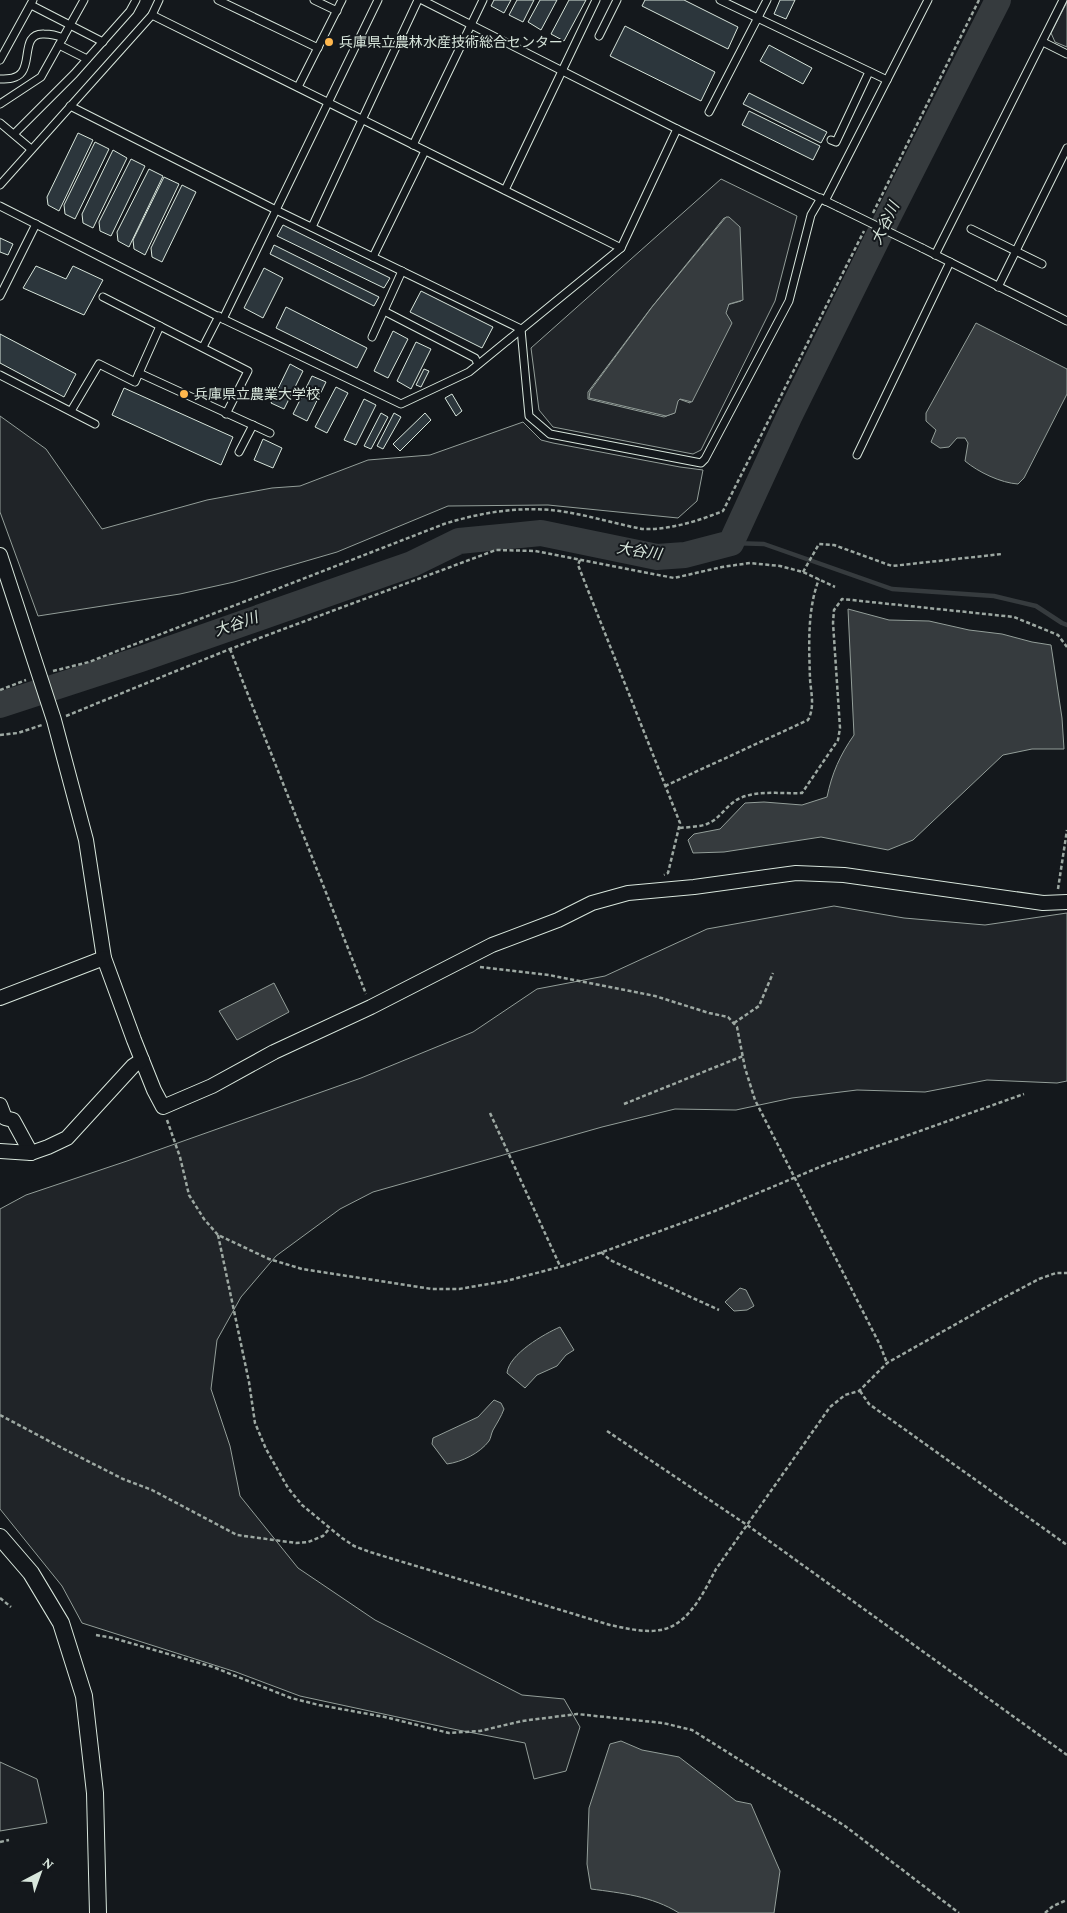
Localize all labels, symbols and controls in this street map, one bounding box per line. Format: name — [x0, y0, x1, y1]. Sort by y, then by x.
place label: 兵庫県立農林水産技術総合センター — [339, 34, 563, 50]
marker: 兵庫県立農林水産技術総合センター — [323, 36, 335, 48]
water label: 大谷川 — [868, 197, 903, 247]
place label: 兵庫県立農業大学校 — [194, 386, 320, 402]
marker: 兵庫県立農業大学校 — [178, 388, 190, 400]
water label: 大谷川 — [616, 540, 664, 563]
water label: 大谷川 — [212, 608, 262, 639]
north arrow — [15, 1848, 65, 1898]
text: N — [40, 1854, 58, 1873]

